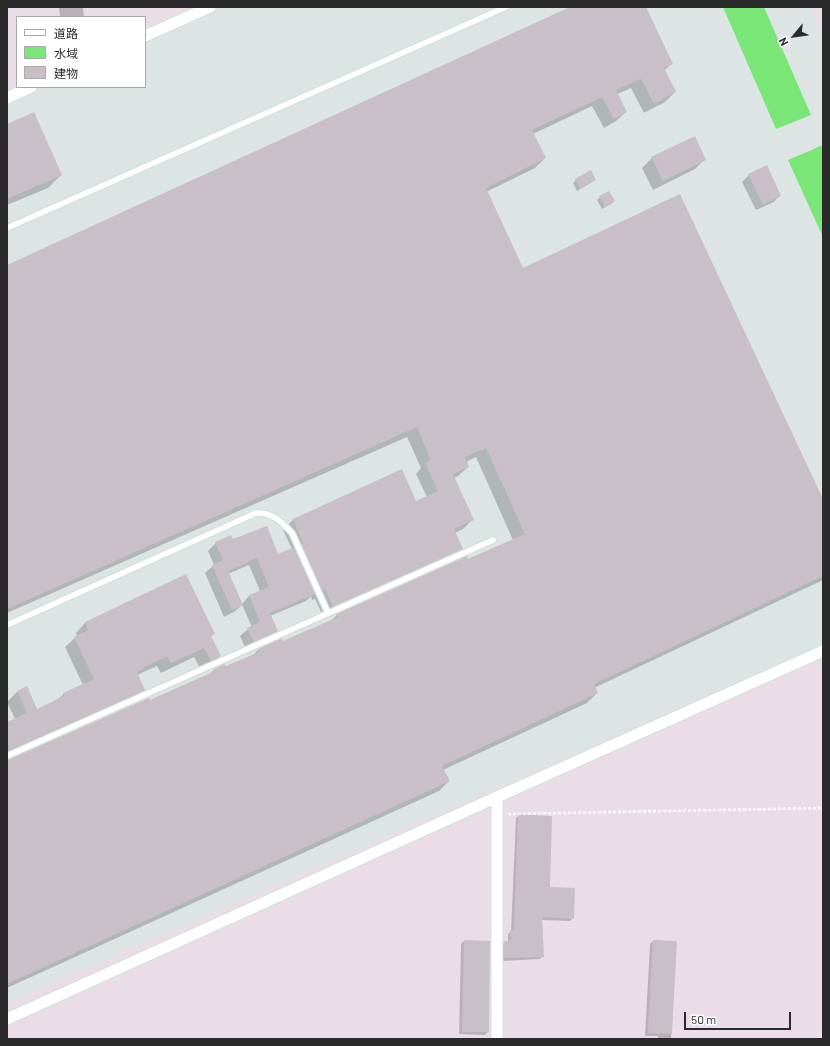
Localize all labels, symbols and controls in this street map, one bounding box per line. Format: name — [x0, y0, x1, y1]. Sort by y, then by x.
legend — [16, 16, 146, 88]
north arrow — [774, 16, 814, 56]
text: 道路 — [54, 26, 78, 40]
text: N — [776, 36, 791, 48]
text: 水域 — [54, 46, 78, 60]
text: 建物 — [54, 66, 78, 80]
scale bar — [686, 1004, 793, 1030]
text: 50 m — [691, 1012, 716, 1026]

